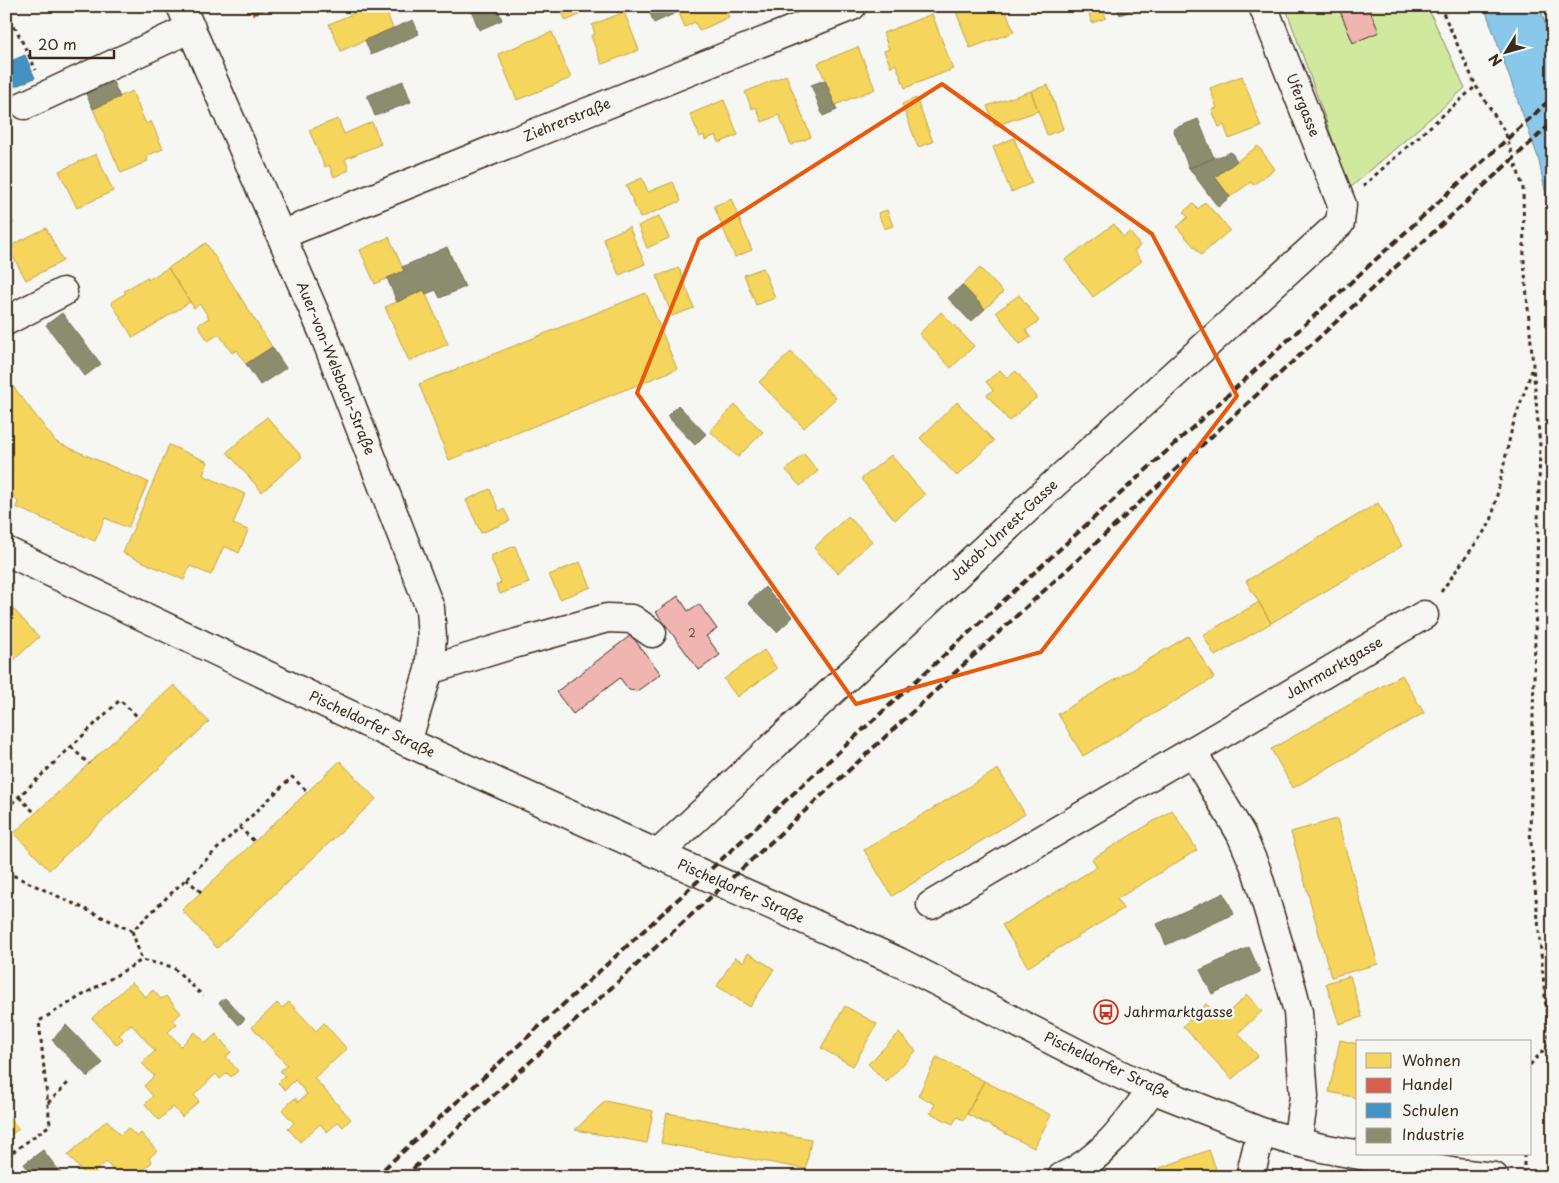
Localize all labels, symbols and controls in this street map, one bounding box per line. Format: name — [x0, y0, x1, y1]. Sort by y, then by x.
scale bar — [30, 28, 114, 60]
north arrow — [1482, 28, 1532, 78]
text: 20 m — [38, 32, 77, 55]
text: N — [1483, 49, 1507, 71]
street label: Ufergasse — [1281, 70, 1326, 140]
street label: Ziehrerstraße — [520, 92, 614, 147]
street label: Auer-von-Welsbach-Straße — [292, 278, 381, 458]
street label: Jakob-Unrest-Gasse — [945, 474, 1062, 585]
house number: 2 — [688, 624, 696, 641]
street label: Jahrmarktgasse — [1281, 631, 1386, 704]
street label: Pischeldorfer Straße — [306, 685, 439, 762]
street label: Pischeldorfer Straße — [674, 853, 808, 928]
bus stop icon: Jahrmarktgasse — [1093, 999, 1119, 1025]
place label: Jahrmarktgasse — [1124, 1001, 1233, 1022]
street label: Pischeldorfer Straße — [1041, 1026, 1174, 1103]
legend — [1356, 1040, 1532, 1156]
text: Wohnen — [1402, 1048, 1461, 1071]
text: Handel — [1402, 1072, 1453, 1095]
text: Schulen — [1402, 1098, 1459, 1121]
text: Industrie — [1402, 1122, 1464, 1145]

